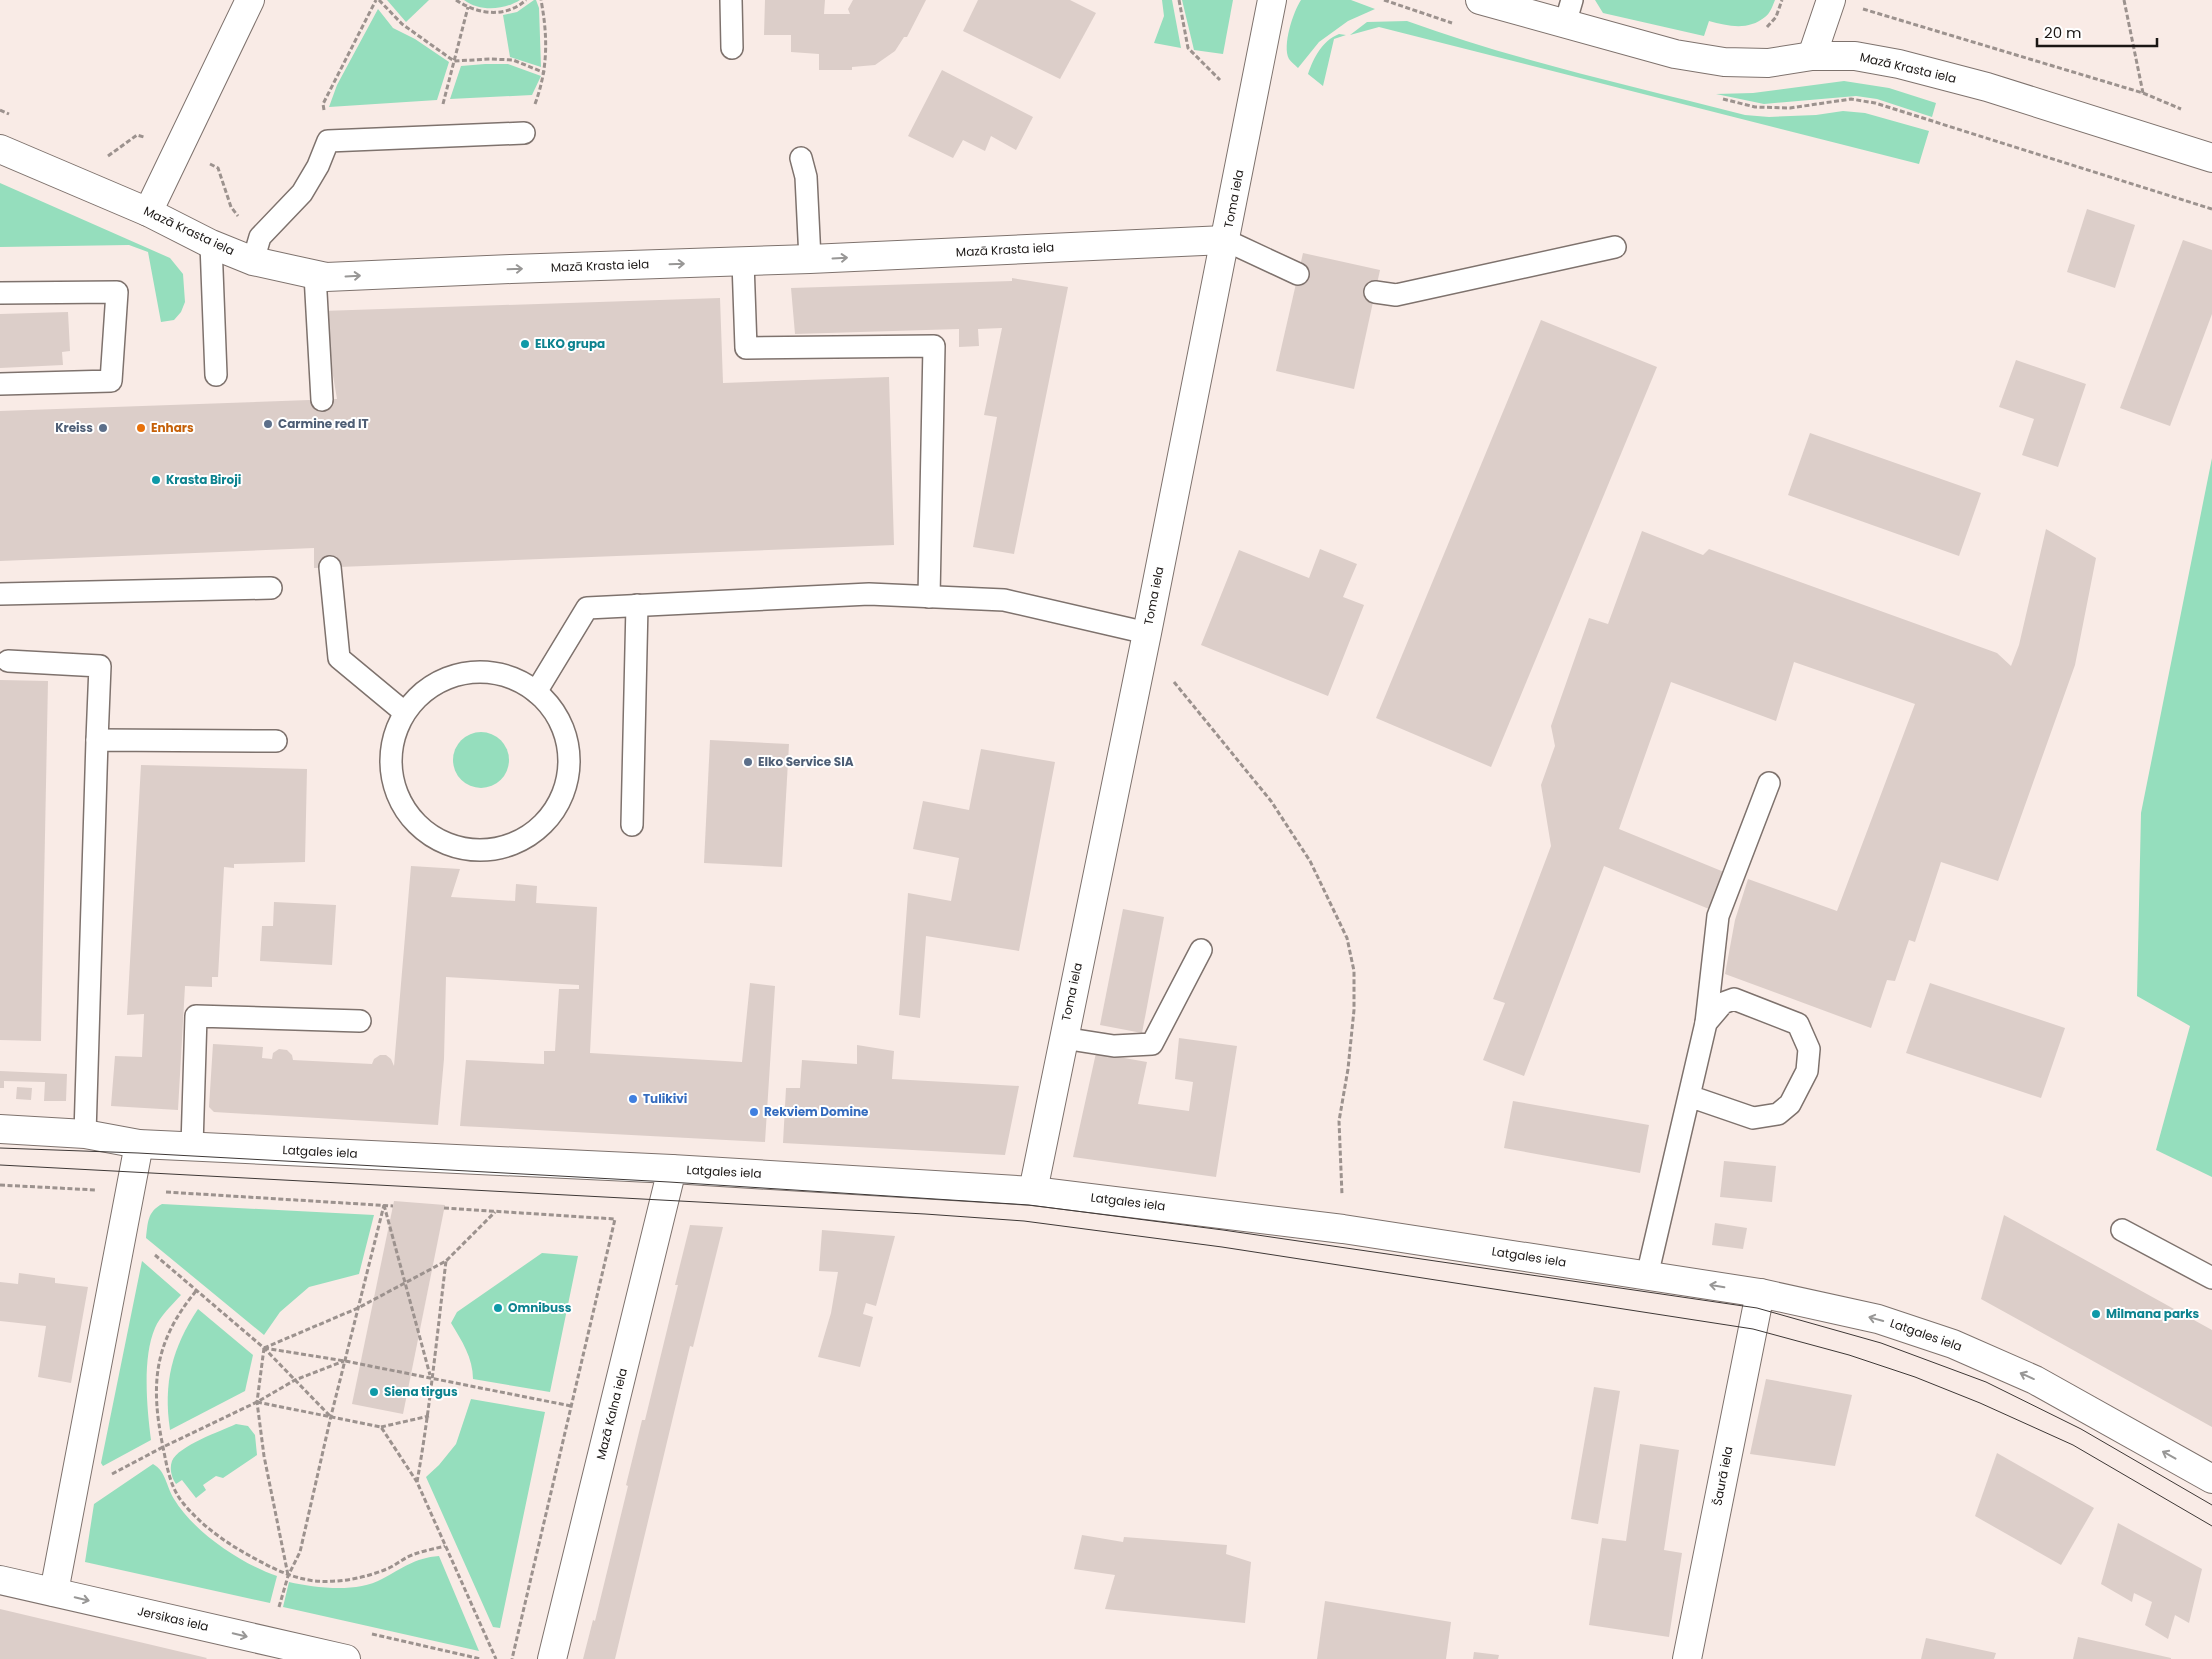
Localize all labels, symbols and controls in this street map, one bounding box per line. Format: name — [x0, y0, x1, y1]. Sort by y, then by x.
scale bar — [2037, 15, 2157, 47]
text: 20 m — [2044, 22, 2082, 43]
street label: Mazā Krasta iela — [1858, 48, 1958, 87]
street label: Toma iela — [1220, 168, 1248, 230]
street label: Mazā Krasta iela — [141, 202, 237, 259]
street label: Mazā Krasta iela — [955, 238, 1055, 261]
one-way arrow — [832, 253, 848, 262]
street label: Mazā Krasta iela — [551, 255, 649, 276]
one-way arrow — [669, 259, 685, 269]
one-way arrow — [507, 264, 523, 273]
one-way arrow — [344, 272, 360, 281]
place label: ELKO grupa — [535, 335, 605, 352]
marker: ELKO grupa — [519, 338, 531, 350]
place label: Carmine red IT — [278, 415, 369, 432]
marker: Carmine red IT — [262, 418, 274, 430]
place label: Kreiss — [55, 419, 93, 436]
place label: Enhars — [151, 419, 194, 436]
marker: Kreiss — [97, 422, 109, 434]
marker: Enhars — [135, 422, 147, 434]
place label: Krasta Biroji — [166, 471, 241, 488]
marker: Krasta Biroji — [150, 474, 162, 486]
street label: Toma iela — [1140, 565, 1168, 627]
place label: Elko Service SIA — [758, 753, 854, 770]
marker: Elko Service SIA — [742, 756, 754, 768]
street label: Toma iela — [1057, 961, 1086, 1023]
place label: Tulikivi — [643, 1090, 687, 1107]
marker: Tulikivi — [627, 1093, 639, 1105]
place label: Rekviem Domine — [764, 1103, 869, 1120]
marker: Rekviem Domine — [748, 1106, 760, 1118]
street label: Latgales iela — [282, 1141, 358, 1162]
street label: Latgales iela — [686, 1161, 762, 1182]
street label: Latgales iela — [1090, 1188, 1166, 1215]
street label: Latgales iela — [1491, 1242, 1568, 1271]
one-way arrow — [1709, 1281, 1725, 1291]
place label: Omnibuss — [508, 1299, 572, 1316]
marker: Omnibuss — [492, 1302, 504, 1314]
place label: Milmana parks — [2106, 1305, 2200, 1322]
marker: Milmana parks — [2090, 1308, 2102, 1320]
one-way arrow — [1868, 1314, 1884, 1323]
street label: Latgales iela — [1888, 1314, 1964, 1355]
street label: Mazā Kalna iela — [592, 1366, 631, 1462]
one-way arrow — [2020, 1371, 2035, 1381]
place label: Siena tirgus — [384, 1383, 458, 1400]
marker: Siena tirgus — [368, 1386, 380, 1398]
street label: Šaurā iela — [1708, 1445, 1737, 1507]
one-way arrow — [2162, 1450, 2177, 1460]
one-way arrow — [73, 1595, 89, 1604]
street label: Jersikas iela — [136, 1602, 210, 1635]
one-way arrow — [232, 1631, 248, 1640]

